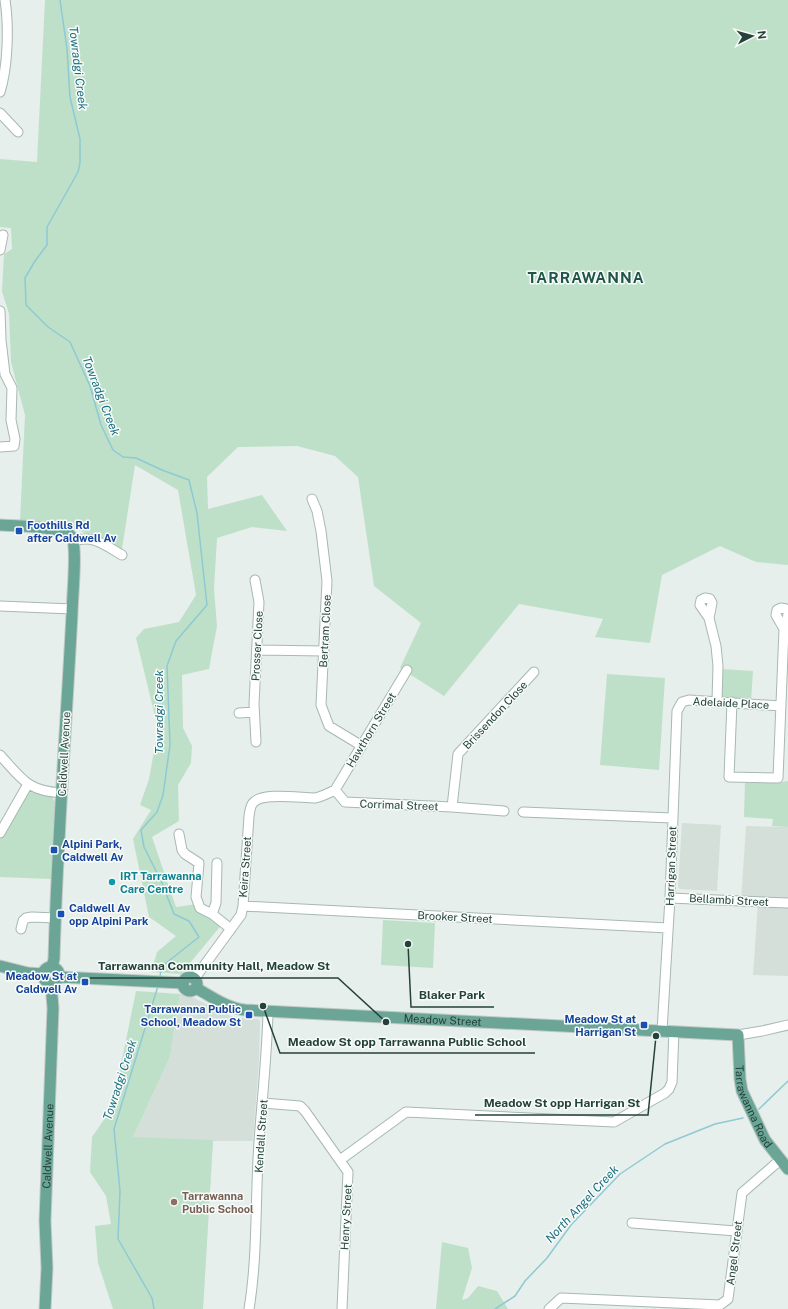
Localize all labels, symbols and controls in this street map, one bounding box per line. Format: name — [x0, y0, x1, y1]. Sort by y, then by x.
north arrow — [732, 16, 772, 56]
water label: Towradgi Creek — [66, 26, 90, 111]
text: N — [756, 30, 768, 40]
district label: TARRAWANNA — [527, 269, 645, 286]
water label: Towradgi Creek — [79, 354, 123, 438]
place label: Foothills Rd after Caldwell Av — [27, 519, 117, 544]
marker: Foothills Rd after Caldwell Av — [14, 526, 24, 536]
street label: Bertram Close — [317, 594, 333, 668]
street label: Prosser Close — [249, 611, 265, 681]
water label: Towradgi Creek — [152, 670, 166, 754]
street label: Brissendon Close — [460, 679, 530, 751]
street label: Hawthorn Street — [344, 690, 398, 770]
street label: Adelaide Place — [692, 695, 770, 711]
street label: Caldwell Avenue — [56, 711, 72, 797]
street label: Corrimal Street — [359, 798, 439, 812]
street label: Harrigan Street — [664, 826, 678, 906]
street label: Keira Street — [237, 836, 253, 898]
place label: Alpini Park, Caldwell Av — [62, 838, 124, 863]
marker: Alpini Park, Caldwell Av — [49, 845, 59, 855]
place label: IRT Tarrawanna Care Centre — [120, 870, 201, 895]
marker: IRT Tarrawanna Care Centre — [107, 877, 117, 887]
street label: Bellambi Street — [689, 892, 769, 908]
place label: Caldwell Av opp Alpini Park — [69, 902, 149, 927]
marker: Caldwell Av opp Alpini Park — [56, 909, 66, 919]
street label: Brooker Street — [417, 909, 493, 925]
callout: Tarrawanna Community Hall, Meadow St — [90, 954, 338, 978]
text: Tarrawanna Community Hall, Meadow St — [98, 959, 330, 973]
place label: Meadow St at Caldwell Av — [5, 970, 77, 995]
marker: Meadow St at Caldwell Av — [80, 977, 90, 987]
callout: Blaker Park — [411, 983, 494, 1007]
text: Blaker Park — [419, 988, 485, 1002]
place label: Tarrawanna Public School, Meadow St — [141, 1003, 241, 1028]
marker: Tarrawanna Public School, Meadow St — [244, 1010, 254, 1020]
street label: Meadow Street — [403, 1012, 482, 1028]
place label: Meadow St at Harrigan St — [564, 1013, 636, 1038]
marker: Meadow St at Harrigan St — [639, 1020, 649, 1030]
callout: Meadow St opp Tarrawanna Public School — [280, 1029, 535, 1053]
text: Meadow St opp Tarrawanna Public School — [288, 1035, 526, 1049]
water label: Towradgi Creek — [100, 1037, 140, 1122]
street label: Tarrawanna Road — [733, 1065, 775, 1150]
callout: Meadow St opp Harrigan St — [475, 1091, 648, 1115]
text: Meadow St opp Harrigan St — [484, 1096, 640, 1110]
street label: Kendall Street — [252, 1099, 270, 1173]
street label: Caldwell Avenue — [40, 1103, 55, 1189]
water label: North Angel Creek — [543, 1162, 622, 1246]
street label: Henry Street — [338, 1184, 354, 1250]
place label: Tarrawanna Public School — [182, 1190, 254, 1215]
marker: Tarrawanna Public School — [169, 1197, 179, 1207]
street label: Angel Street — [724, 1220, 744, 1286]

